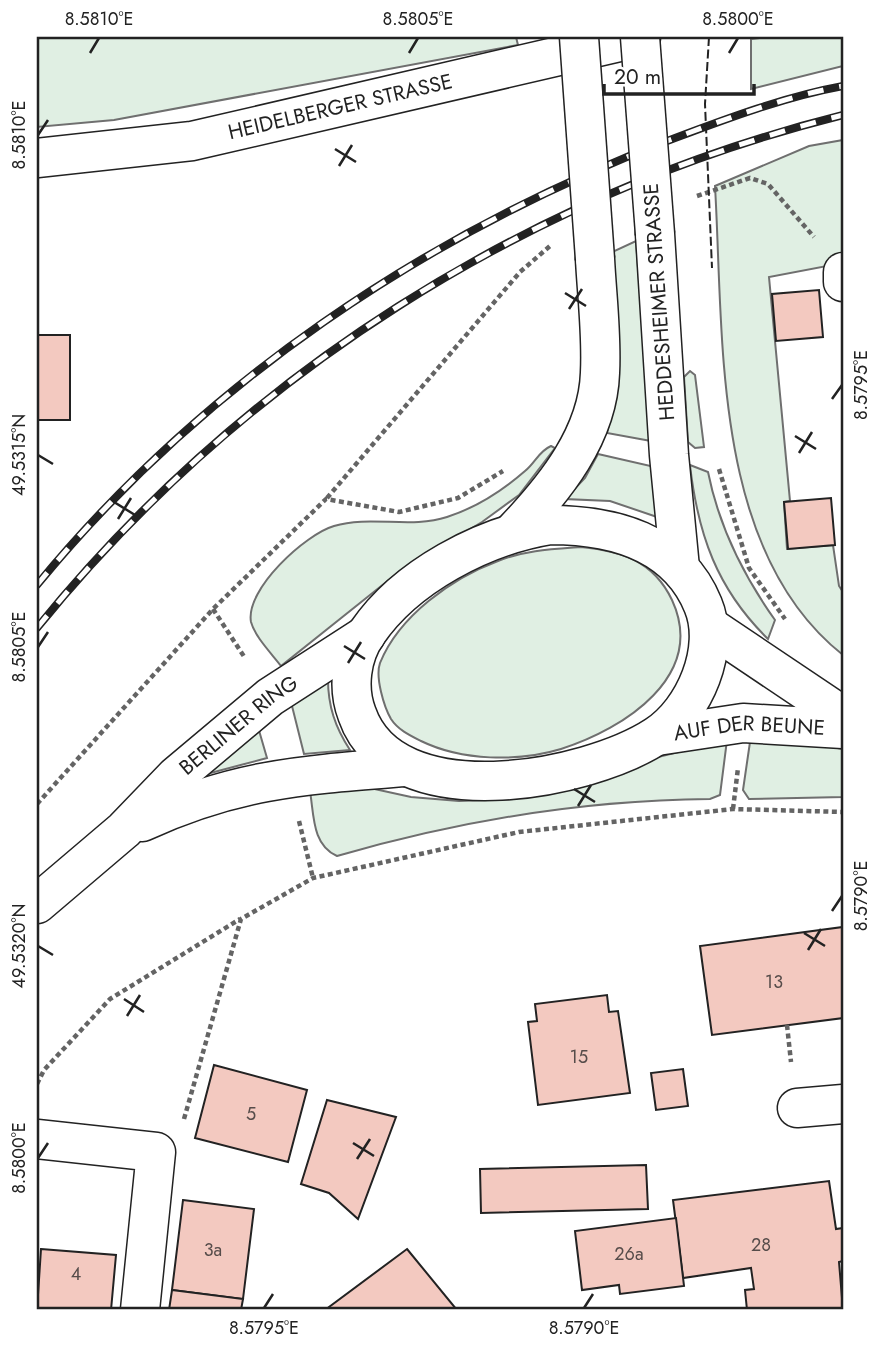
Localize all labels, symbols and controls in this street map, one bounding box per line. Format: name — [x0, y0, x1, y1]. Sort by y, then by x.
text: 8.5810°E — [65, 6, 133, 32]
text: 8.5805°E — [383, 6, 453, 32]
text: 8.5800°E — [702, 6, 774, 32]
scale bar — [604, 52, 754, 96]
text: 20 m — [614, 62, 661, 92]
street label: HEIDELBERGER STRASSE — [225, 66, 455, 147]
text: 8.5810°E — [6, 101, 32, 169]
street label: HEDDESHEIMER STRASSE — [636, 182, 682, 422]
text: 8.5795°E — [848, 350, 874, 420]
text: 49.5315°N — [6, 414, 32, 496]
text: 8.5805°E — [6, 612, 32, 682]
street label: BERLINER RING — [173, 668, 304, 782]
street label: AUF DER BEUNE — [672, 708, 826, 748]
text: 8.5790°E — [848, 861, 874, 931]
text: 49.5320°N — [6, 904, 32, 988]
house number: 13 — [765, 969, 783, 995]
house number: 15 — [570, 1044, 588, 1070]
house number: 5 — [246, 1101, 256, 1127]
text: 8.5800°E — [6, 1122, 32, 1194]
house number: 28 — [751, 1232, 771, 1258]
house number: 3a — [204, 1237, 222, 1263]
house number: 26a — [614, 1241, 644, 1267]
house number: 4 — [71, 1261, 81, 1287]
text: 8.5795°E — [229, 1315, 299, 1341]
text: 8.5790°E — [549, 1315, 619, 1341]

